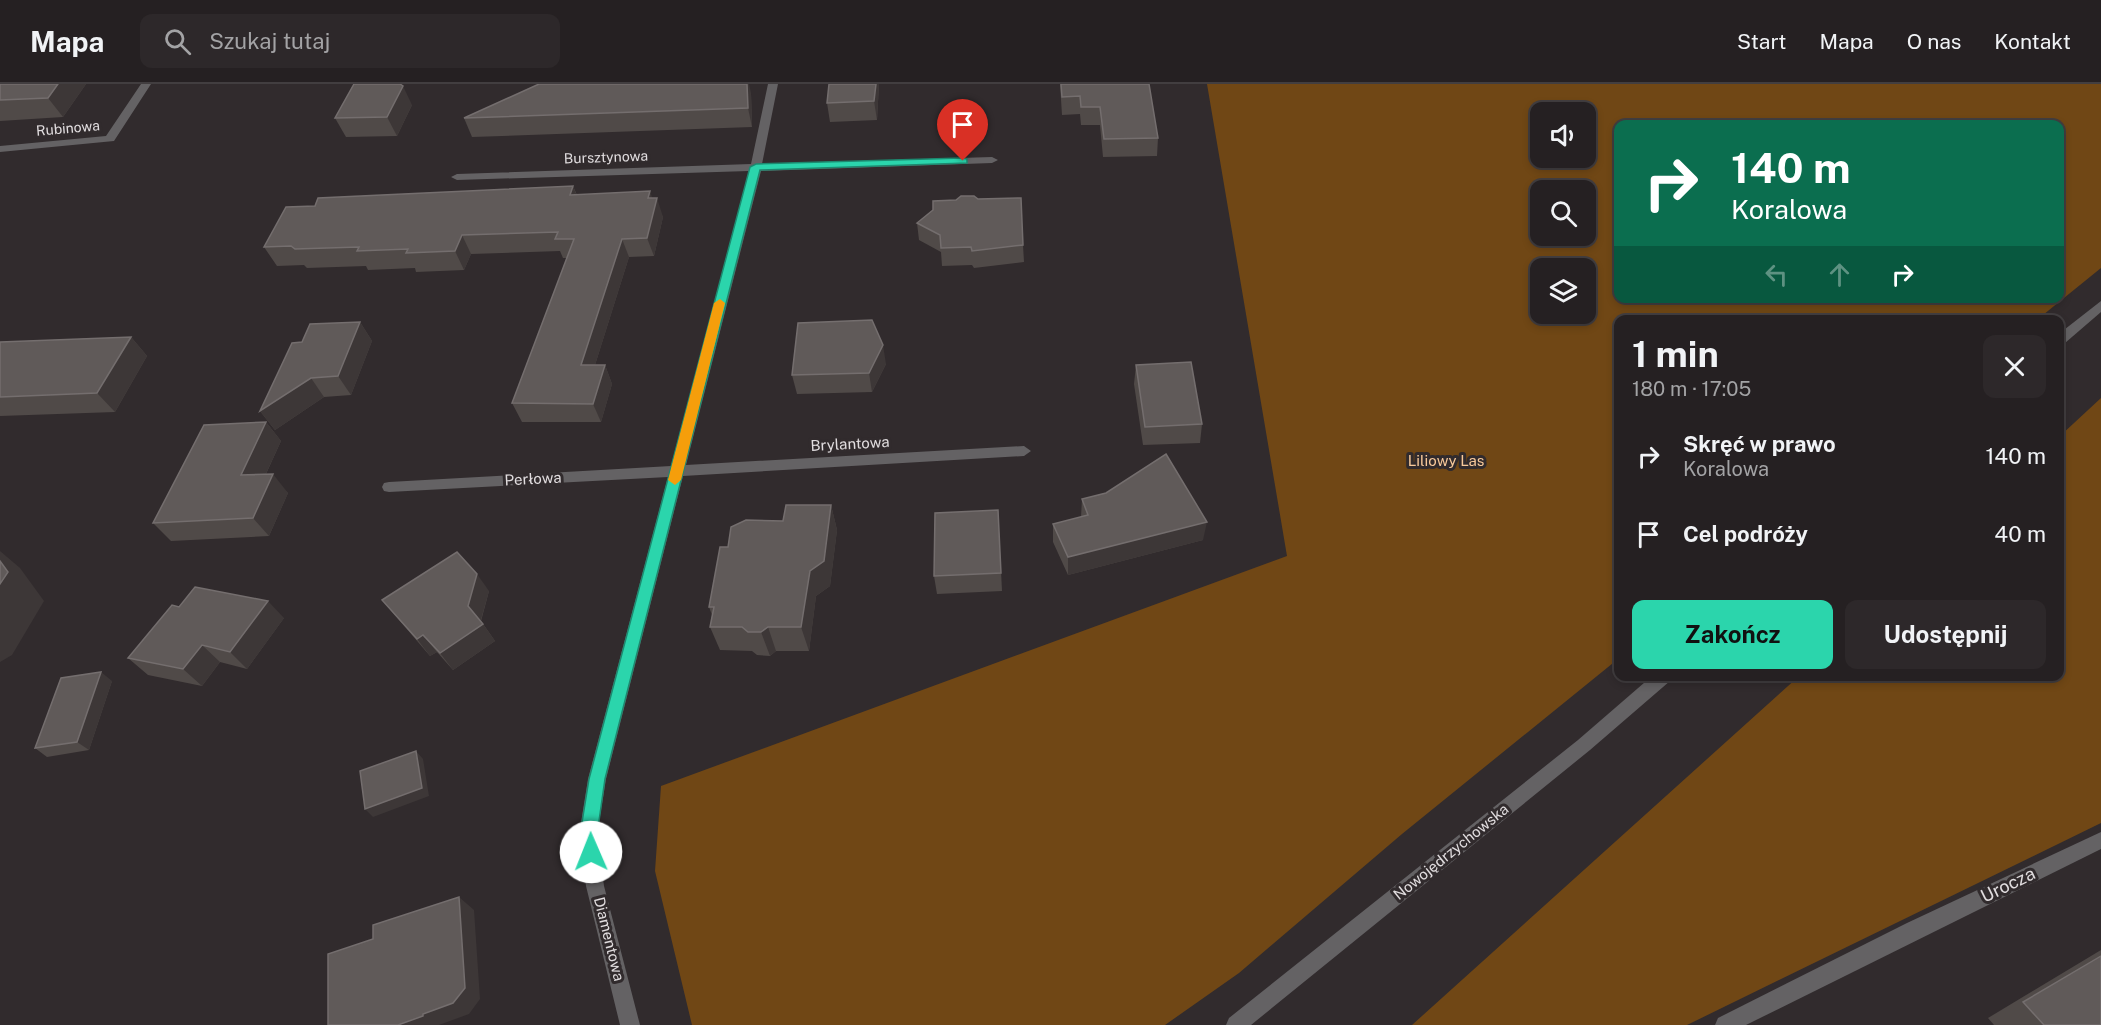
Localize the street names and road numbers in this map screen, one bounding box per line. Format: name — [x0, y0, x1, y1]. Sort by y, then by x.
street label: Rubinowa — [35, 117, 101, 139]
street label: Bursztynowa — [564, 148, 648, 166]
street label: Brylantowa — [810, 433, 890, 454]
street label: Perłowa — [504, 469, 562, 488]
street label: Nowojędrzychowska — [1390, 800, 1512, 903]
street label: Urocza — [1977, 862, 2038, 907]
street label: Diamentowa — [591, 895, 628, 983]

